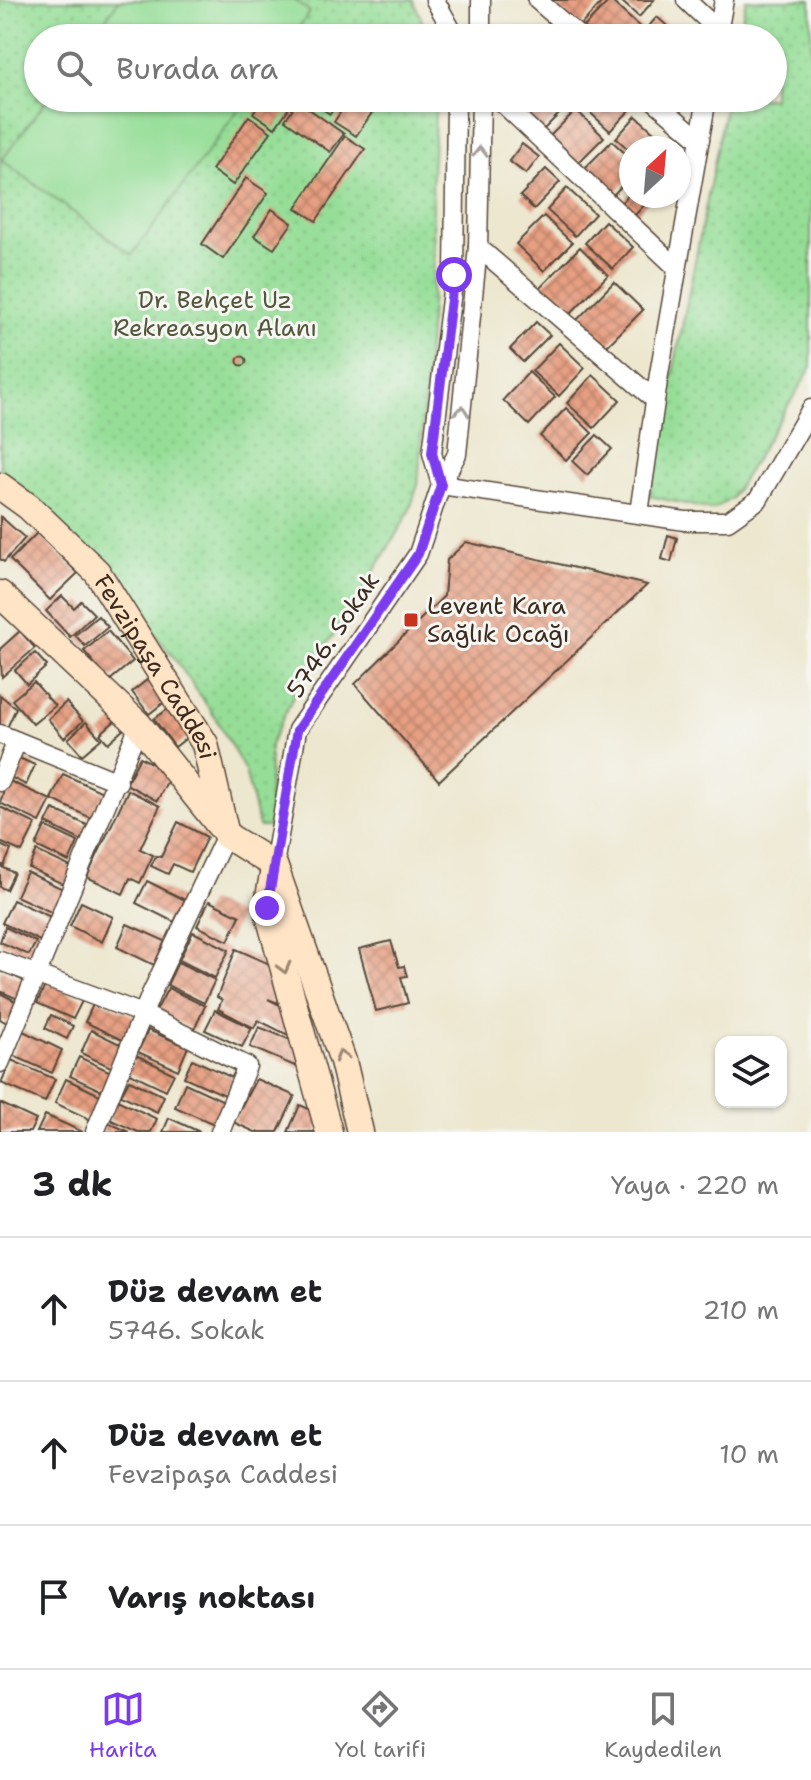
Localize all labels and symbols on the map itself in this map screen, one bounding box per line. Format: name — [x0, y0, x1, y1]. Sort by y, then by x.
north arrow — [619, 136, 691, 208]
one-way arrow — [471, 145, 488, 158]
route start — [436, 257, 472, 293]
park label: Dr. Behçet Uz Rekreasyon Alanı — [113, 284, 317, 344]
one-way arrow — [453, 404, 470, 417]
street label: 5746. Sokak — [279, 566, 387, 704]
street label: Fevzipaşa Caddesi — [87, 568, 224, 762]
place label: Levent Kara Sağlık Ocağı — [427, 590, 570, 650]
marker: Levent Kara Sağlık Ocağı — [402, 611, 420, 629]
route end — [249, 890, 285, 926]
one-way arrow — [275, 961, 291, 975]
one-way arrow — [334, 1050, 350, 1064]

